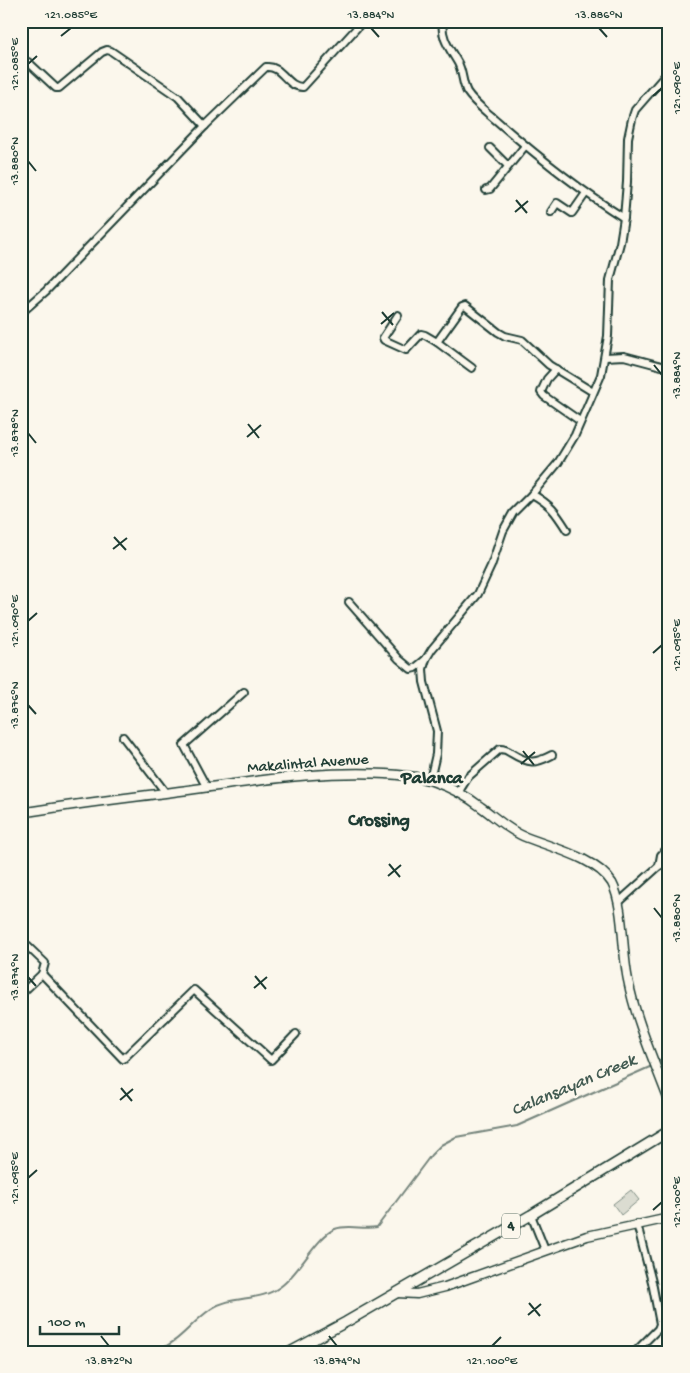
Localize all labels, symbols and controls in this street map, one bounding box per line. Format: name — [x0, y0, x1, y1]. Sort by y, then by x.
text: 121.085°E — [44, 9, 97, 23]
text: 13.884°N — [347, 9, 395, 23]
text: 13.886°N — [574, 9, 623, 23]
text: 121.085°E — [9, 38, 23, 91]
text: 121.090°E — [671, 62, 685, 115]
text: 13.880°N — [9, 137, 23, 186]
text: 13.884°N — [671, 351, 685, 399]
text: 13.878°N — [9, 409, 23, 458]
text: 121.090°E — [9, 595, 23, 648]
text: 121.095°E — [671, 619, 685, 672]
text: 13.876°N — [9, 681, 23, 729]
street label: Makalintal Avenue — [247, 751, 370, 779]
district label: Palanca — [400, 768, 464, 791]
district label: Crossing — [347, 811, 410, 832]
text: 13.880°N — [671, 894, 685, 943]
text: 13.874°N — [9, 954, 23, 1001]
water label: Calansayan Creek — [509, 1050, 641, 1122]
text: 121.095°E — [9, 1152, 23, 1205]
text: 121.100°E — [671, 1176, 685, 1228]
road number: 4 — [502, 1214, 520, 1238]
scale bar — [40, 1303, 119, 1335]
text: 100 m — [47, 1314, 86, 1332]
text: 13.872°N — [85, 1355, 133, 1369]
text: 13.874°N — [313, 1355, 360, 1369]
text: 121.100°E — [466, 1355, 518, 1369]

